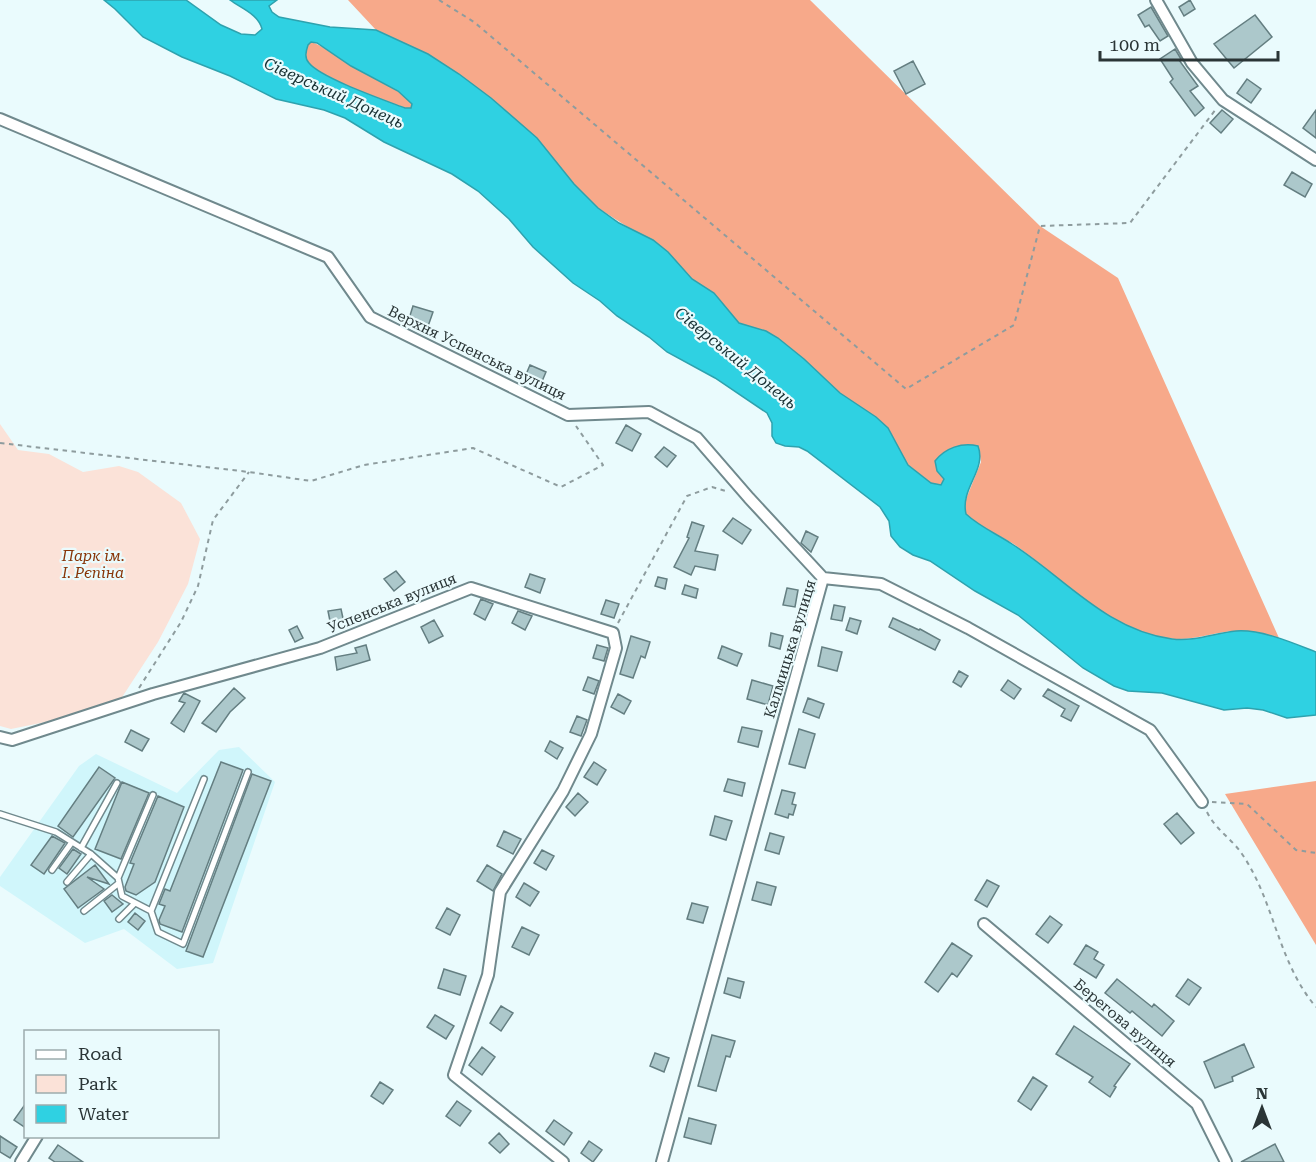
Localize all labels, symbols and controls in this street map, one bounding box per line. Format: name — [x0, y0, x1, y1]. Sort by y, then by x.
scale bar — [1100, 24, 1278, 62]
text: 100 m — [1109, 34, 1160, 55]
water label: Сіверський Донець — [261, 54, 407, 132]
street label: Верхня Успенська вулиця — [385, 302, 569, 404]
water label: Сіверський Донець — [671, 303, 801, 413]
park label: Парк ім. І. Рєпіна — [61, 547, 124, 582]
street label: Успенська вулиця — [325, 569, 459, 637]
street label: Калмицька вулиця — [760, 577, 820, 721]
street label: Берегова вулиця — [1070, 975, 1180, 1071]
legend — [24, 1030, 219, 1138]
text: Road — [78, 1043, 123, 1064]
text: Park — [78, 1073, 118, 1094]
north arrow — [1232, 1078, 1292, 1138]
text: N — [1256, 1084, 1268, 1103]
text: Water — [78, 1103, 129, 1124]

